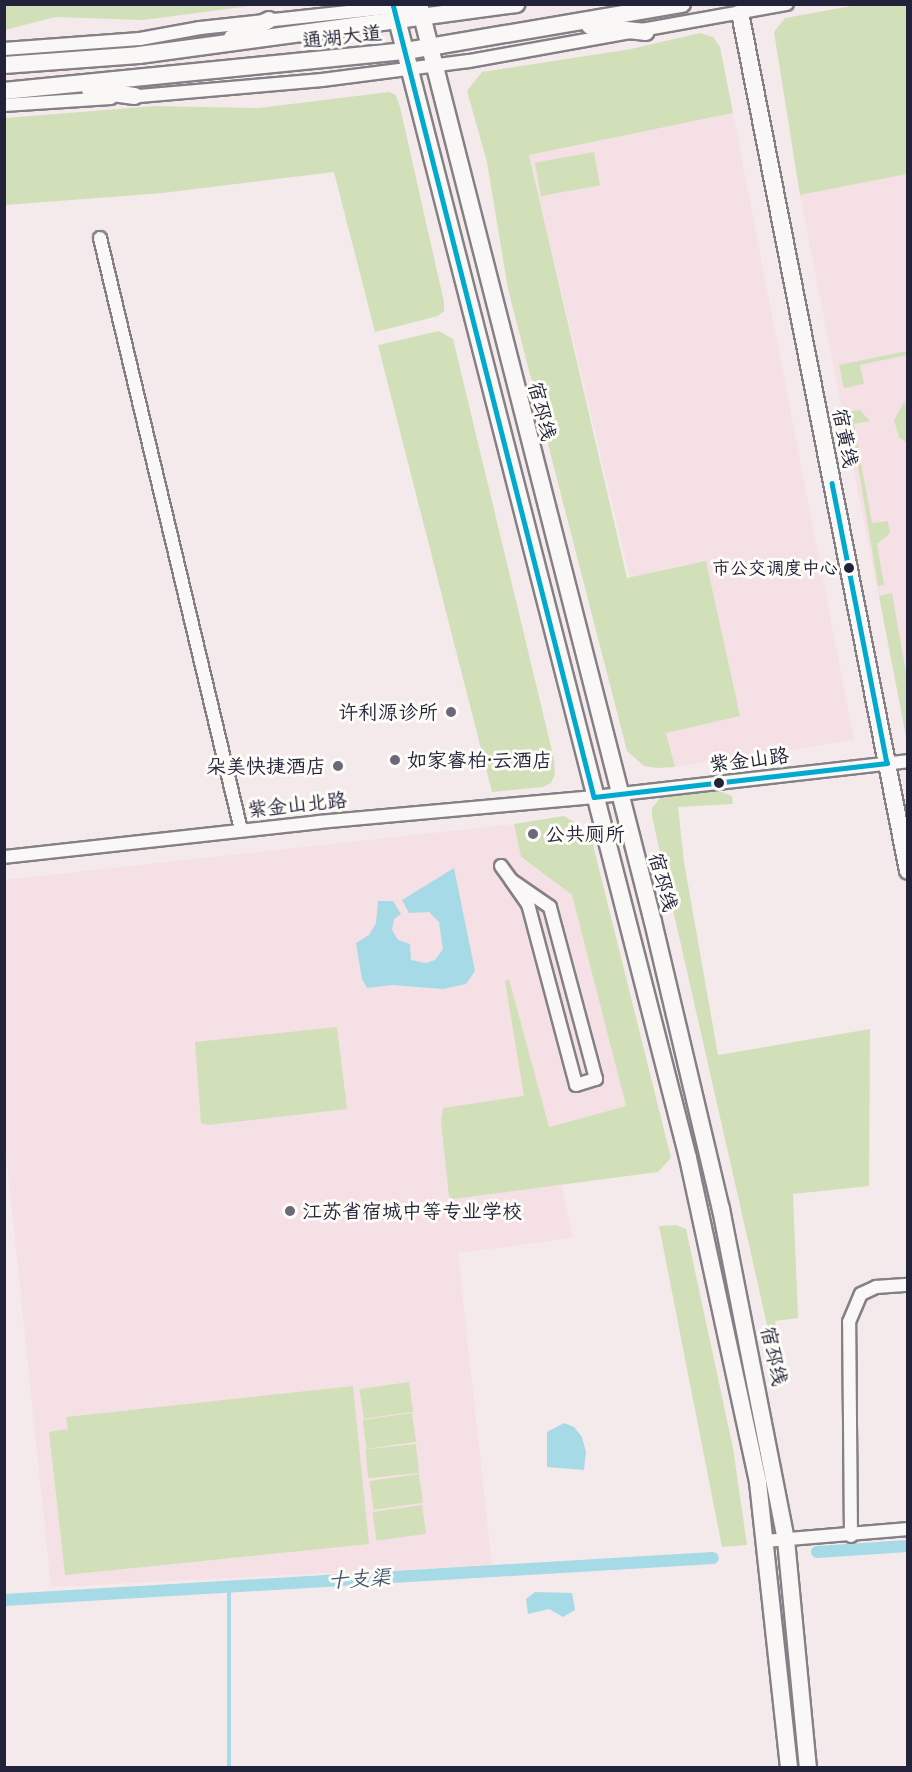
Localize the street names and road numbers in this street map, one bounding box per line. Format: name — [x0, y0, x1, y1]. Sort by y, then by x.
street label: 通湖大道 — [301, 21, 383, 53]
street label: 宿邳线 — [523, 379, 561, 443]
street label: 宿黄线 — [827, 406, 863, 470]
street label: 紫金山路 — [708, 743, 790, 777]
street label: 紫金山北路 — [246, 788, 348, 822]
street label: 宿邳线 — [644, 850, 682, 914]
street label: 宿邳线 — [756, 1324, 792, 1388]

